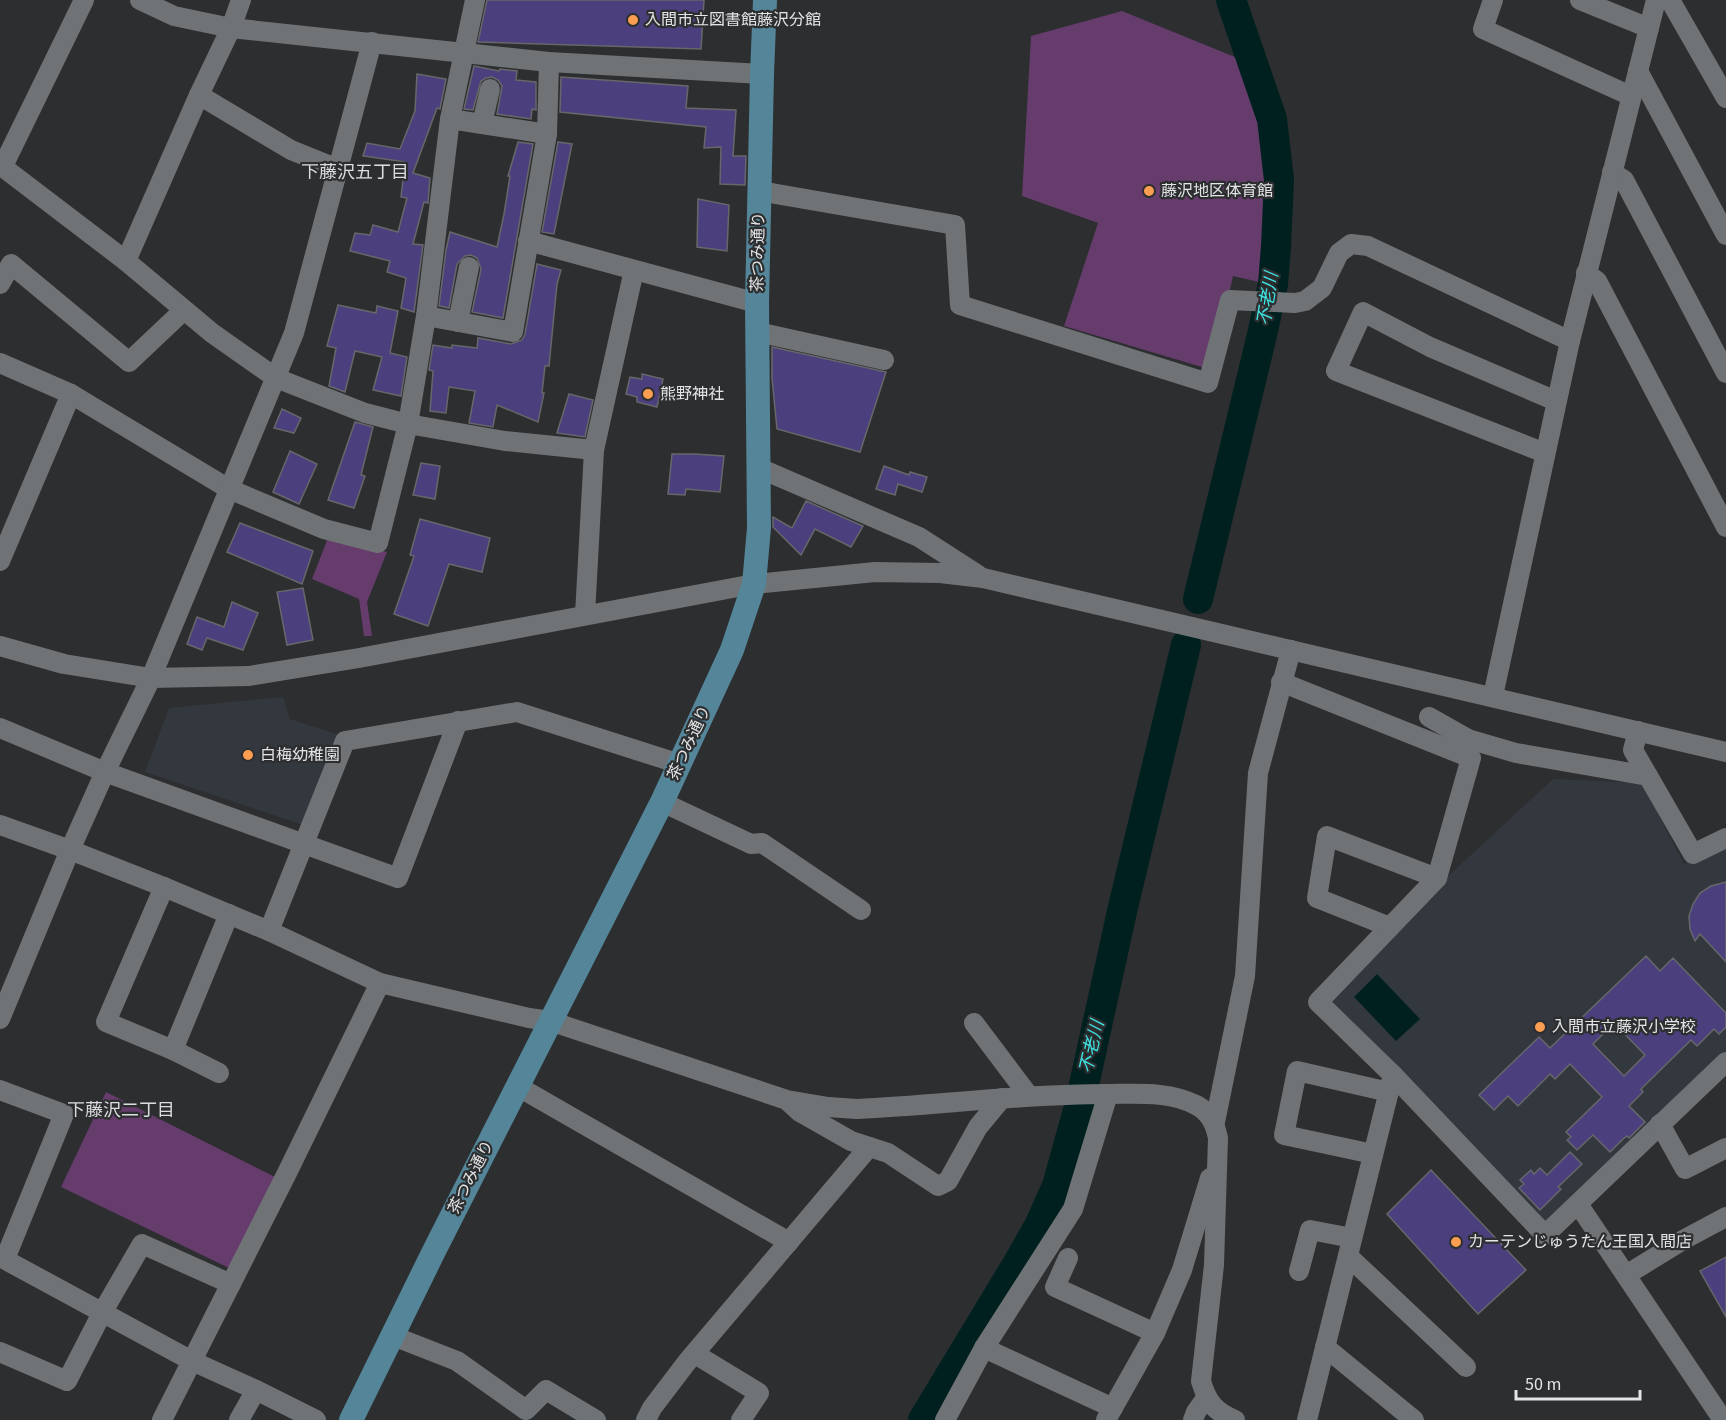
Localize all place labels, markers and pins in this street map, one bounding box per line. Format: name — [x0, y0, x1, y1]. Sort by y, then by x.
place label: 入間市立図書館藤沢分館 — [645, 9, 821, 31]
marker: 入間市立図書館藤沢分館 — [626, 13, 640, 27]
place label: 藤沢地区体育館 — [1161, 180, 1273, 202]
marker: 藤沢地区体育館 — [1142, 184, 1156, 198]
place label: 熊野神社 — [660, 383, 724, 405]
marker: 熊野神社 — [641, 387, 655, 401]
place label: 白梅幼稚園 — [260, 744, 340, 766]
marker: 白梅幼稚園 — [241, 748, 255, 762]
place label: 入間市立藤沢小学校 — [1552, 1016, 1696, 1038]
marker: 入間市立藤沢小学校 — [1533, 1020, 1547, 1034]
place label: カーテンじゅうたん王国入間店 — [1468, 1231, 1692, 1253]
marker: カーテンじゅうたん王国入間店 — [1449, 1235, 1463, 1249]

